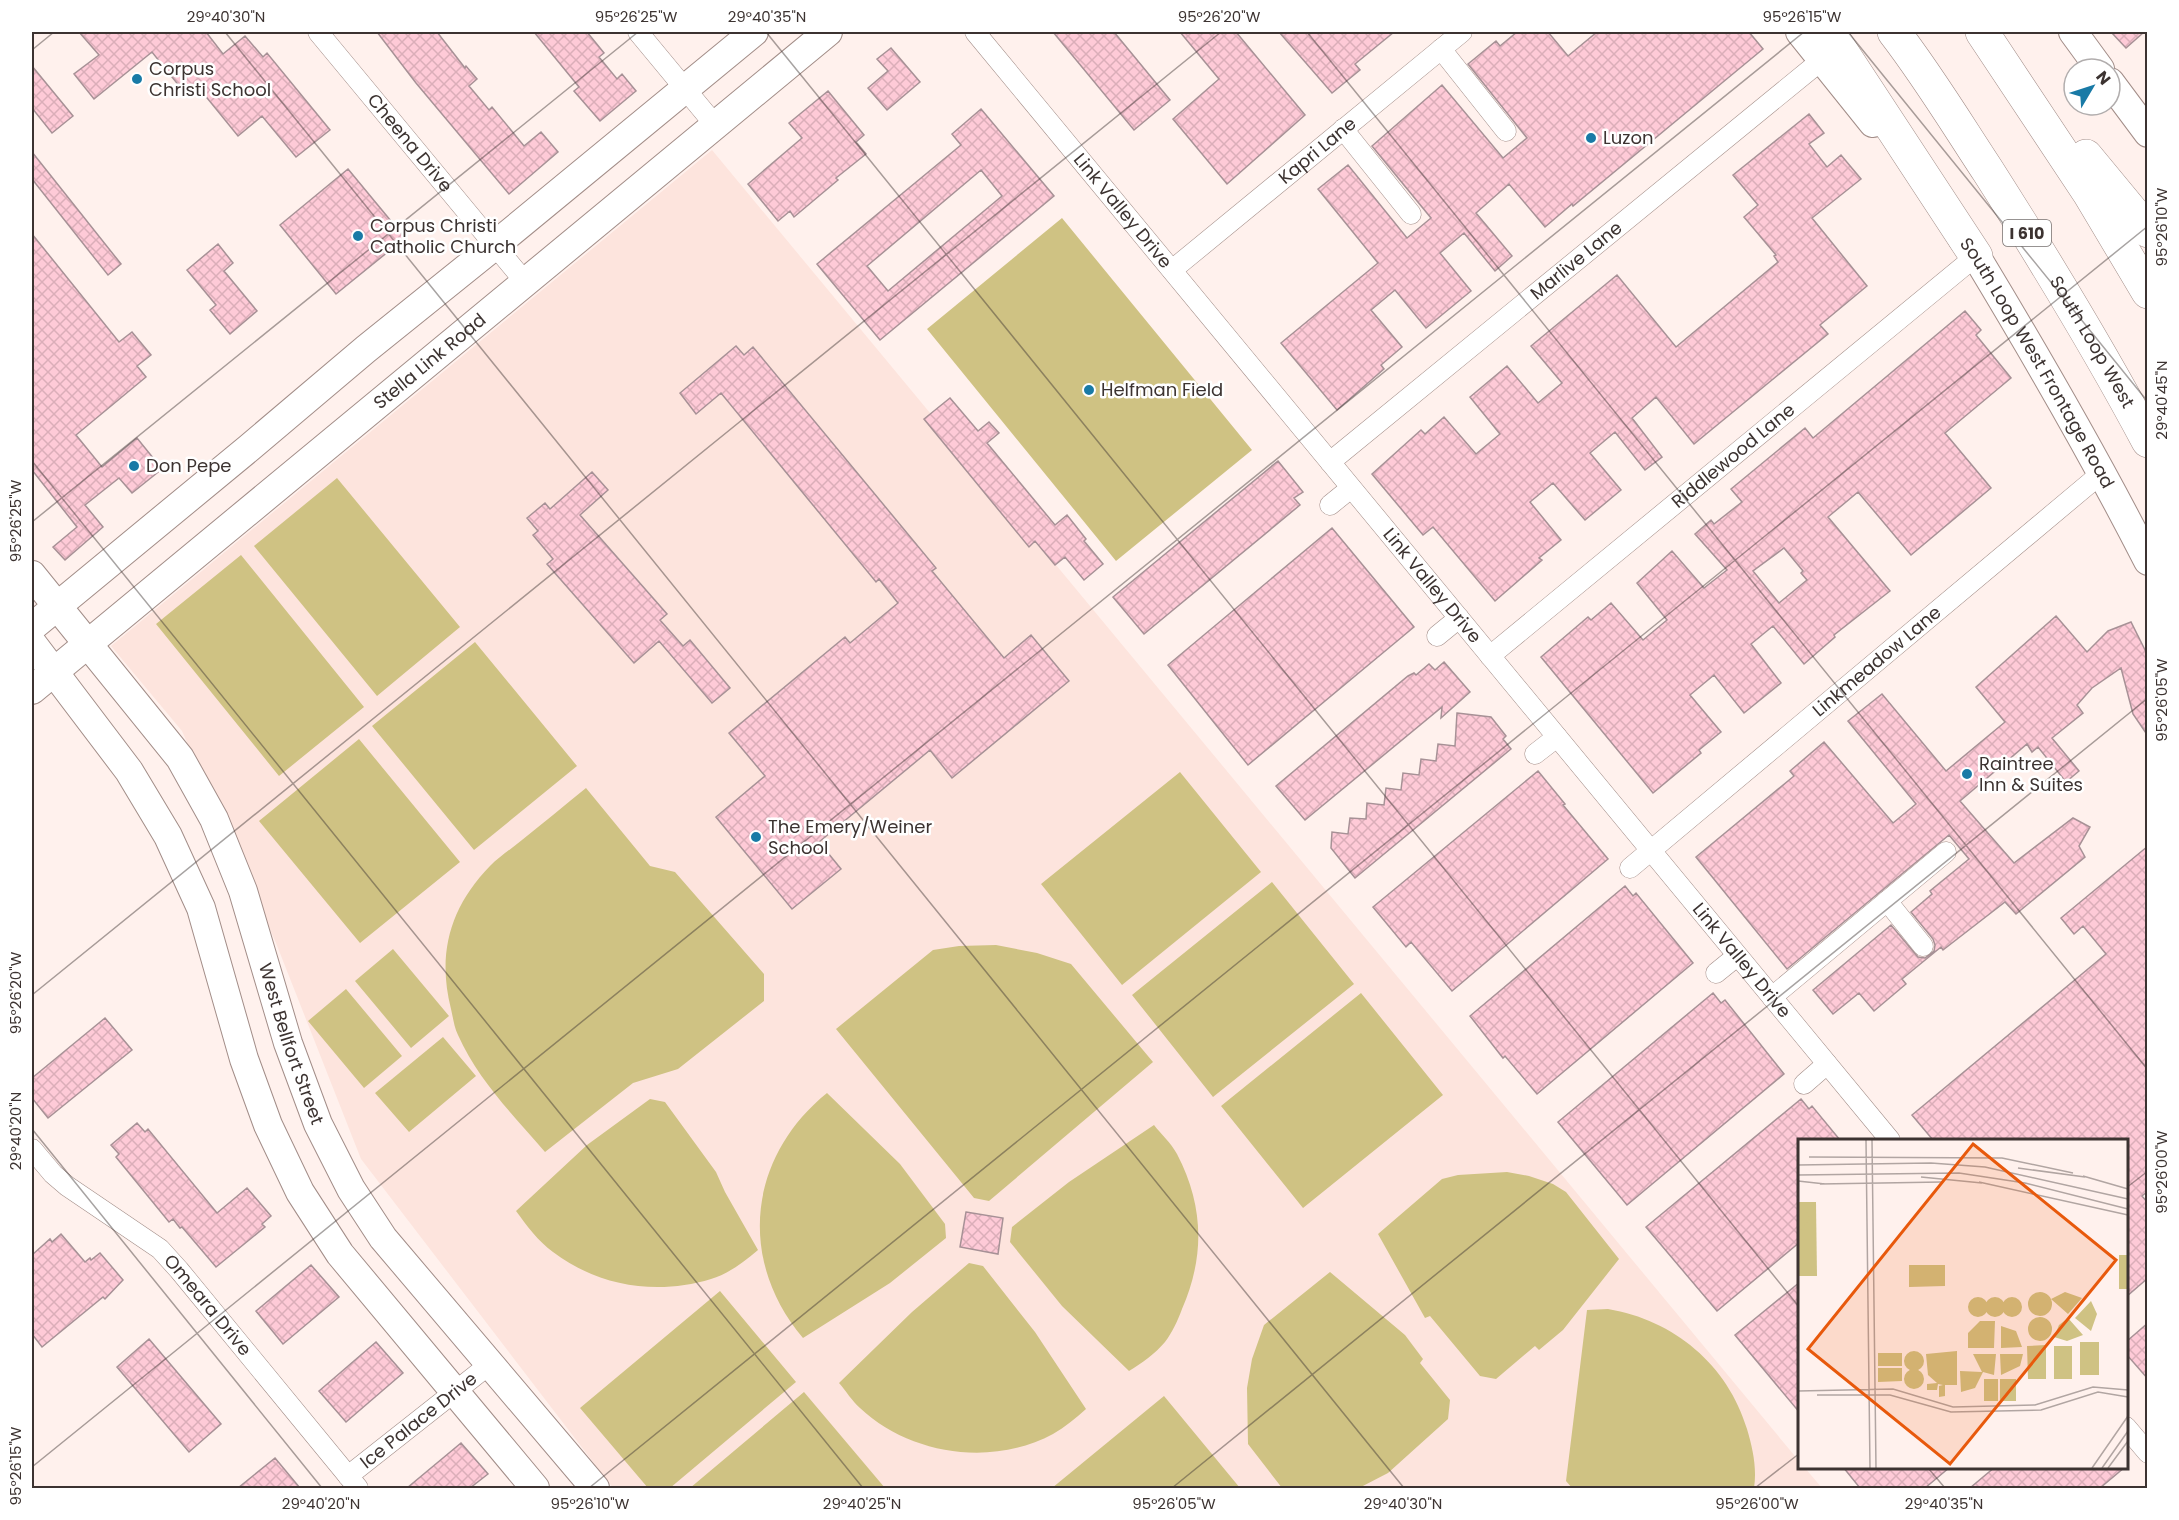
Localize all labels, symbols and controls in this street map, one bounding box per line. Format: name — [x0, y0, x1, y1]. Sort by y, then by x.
text: 29°40'30"N — [187, 6, 265, 27]
text: 95°26'25"W — [595, 6, 678, 27]
text: 29°40'35"N — [728, 6, 806, 27]
text: 95°26'20"W — [1178, 6, 1261, 27]
text: 95°26'15"W — [1763, 6, 1842, 27]
place label: Corpus Christi School — [149, 56, 271, 102]
north arrow — [2062, 57, 2122, 117]
text: N — [2091, 66, 2116, 90]
marker: Corpus Christi School — [130, 72, 144, 86]
street label: Cheena Drive — [362, 88, 459, 197]
street label: Kapri Lane — [1273, 111, 1361, 190]
place label: Luzon — [1603, 125, 1654, 150]
marker: Luzon — [1584, 131, 1598, 145]
street label: Link Valley Drive — [1068, 148, 1178, 273]
text: 95°26'10"W — [2151, 187, 2172, 266]
place label: Corpus Christi Catholic Church — [370, 213, 516, 259]
street label: Marlive Lane — [1525, 215, 1627, 305]
road number: I 610 — [2003, 220, 2051, 246]
marker: Corpus Christi Catholic Church — [351, 229, 365, 243]
street label: South Loop West Frontage Road — [1954, 232, 2121, 493]
street label: South Loop West — [2044, 271, 2141, 412]
street label: Stella Link Road — [368, 307, 491, 415]
text: 29°40'45"N — [2151, 360, 2172, 440]
place label: Helfman Field — [1101, 377, 1223, 402]
marker: Helfman Field — [1082, 383, 1096, 397]
street label: Riddlewood Lane — [1666, 397, 1800, 514]
place label: Don Pepe — [146, 453, 231, 478]
marker: Don Pepe — [127, 459, 141, 473]
text: 95°26'25"W — [5, 479, 26, 562]
street label: Link Valley Drive — [1378, 522, 1488, 648]
street label: Linkmeadow Lane — [1807, 600, 1946, 722]
text: 95°26'05"W — [2151, 658, 2172, 742]
place label: Raintree Inn & Suites — [1979, 751, 2083, 797]
marker: Raintree Inn & Suites — [1960, 767, 1974, 781]
place label: The Emery/Weiner School — [768, 814, 932, 860]
marker: The Emery/Weiner School — [749, 830, 763, 844]
street label: Link Valley Drive — [1687, 897, 1797, 1023]
text: 95°26'20"W — [5, 951, 26, 1034]
street label: West Bellfort Street — [253, 960, 330, 1128]
text: 29°40'20"N — [5, 1092, 26, 1170]
text: 95°26'00"W — [2151, 1130, 2172, 1214]
inset map — [1798, 1139, 2128, 1469]
street label: Omeara Drive — [159, 1249, 257, 1361]
street label: Ice Palace Drive — [355, 1366, 482, 1474]
text: 95°26'15"W — [5, 1426, 26, 1505]
text: 29°40'20"N — [282, 1493, 360, 1514]
text: 95°26'10"W — [551, 1493, 630, 1514]
text: 29°40'25"N — [823, 1493, 901, 1514]
text: 95°26'05"W — [1132, 1493, 1216, 1514]
text: 29°40'30"N — [1364, 1493, 1442, 1514]
text: 95°26'00"W — [1715, 1493, 1799, 1514]
text: 29°40'35"N — [1905, 1493, 1983, 1514]

